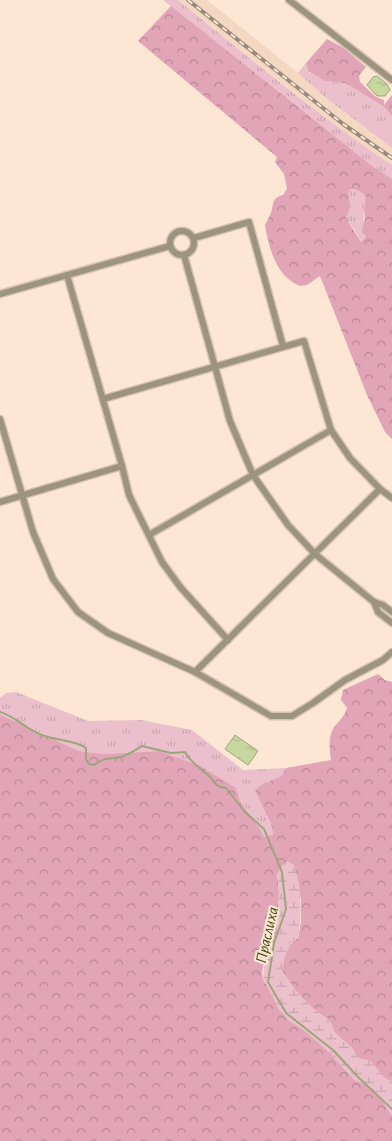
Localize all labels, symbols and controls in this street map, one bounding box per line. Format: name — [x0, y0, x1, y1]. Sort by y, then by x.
water label: Праслиха — [253, 905, 282, 965]

